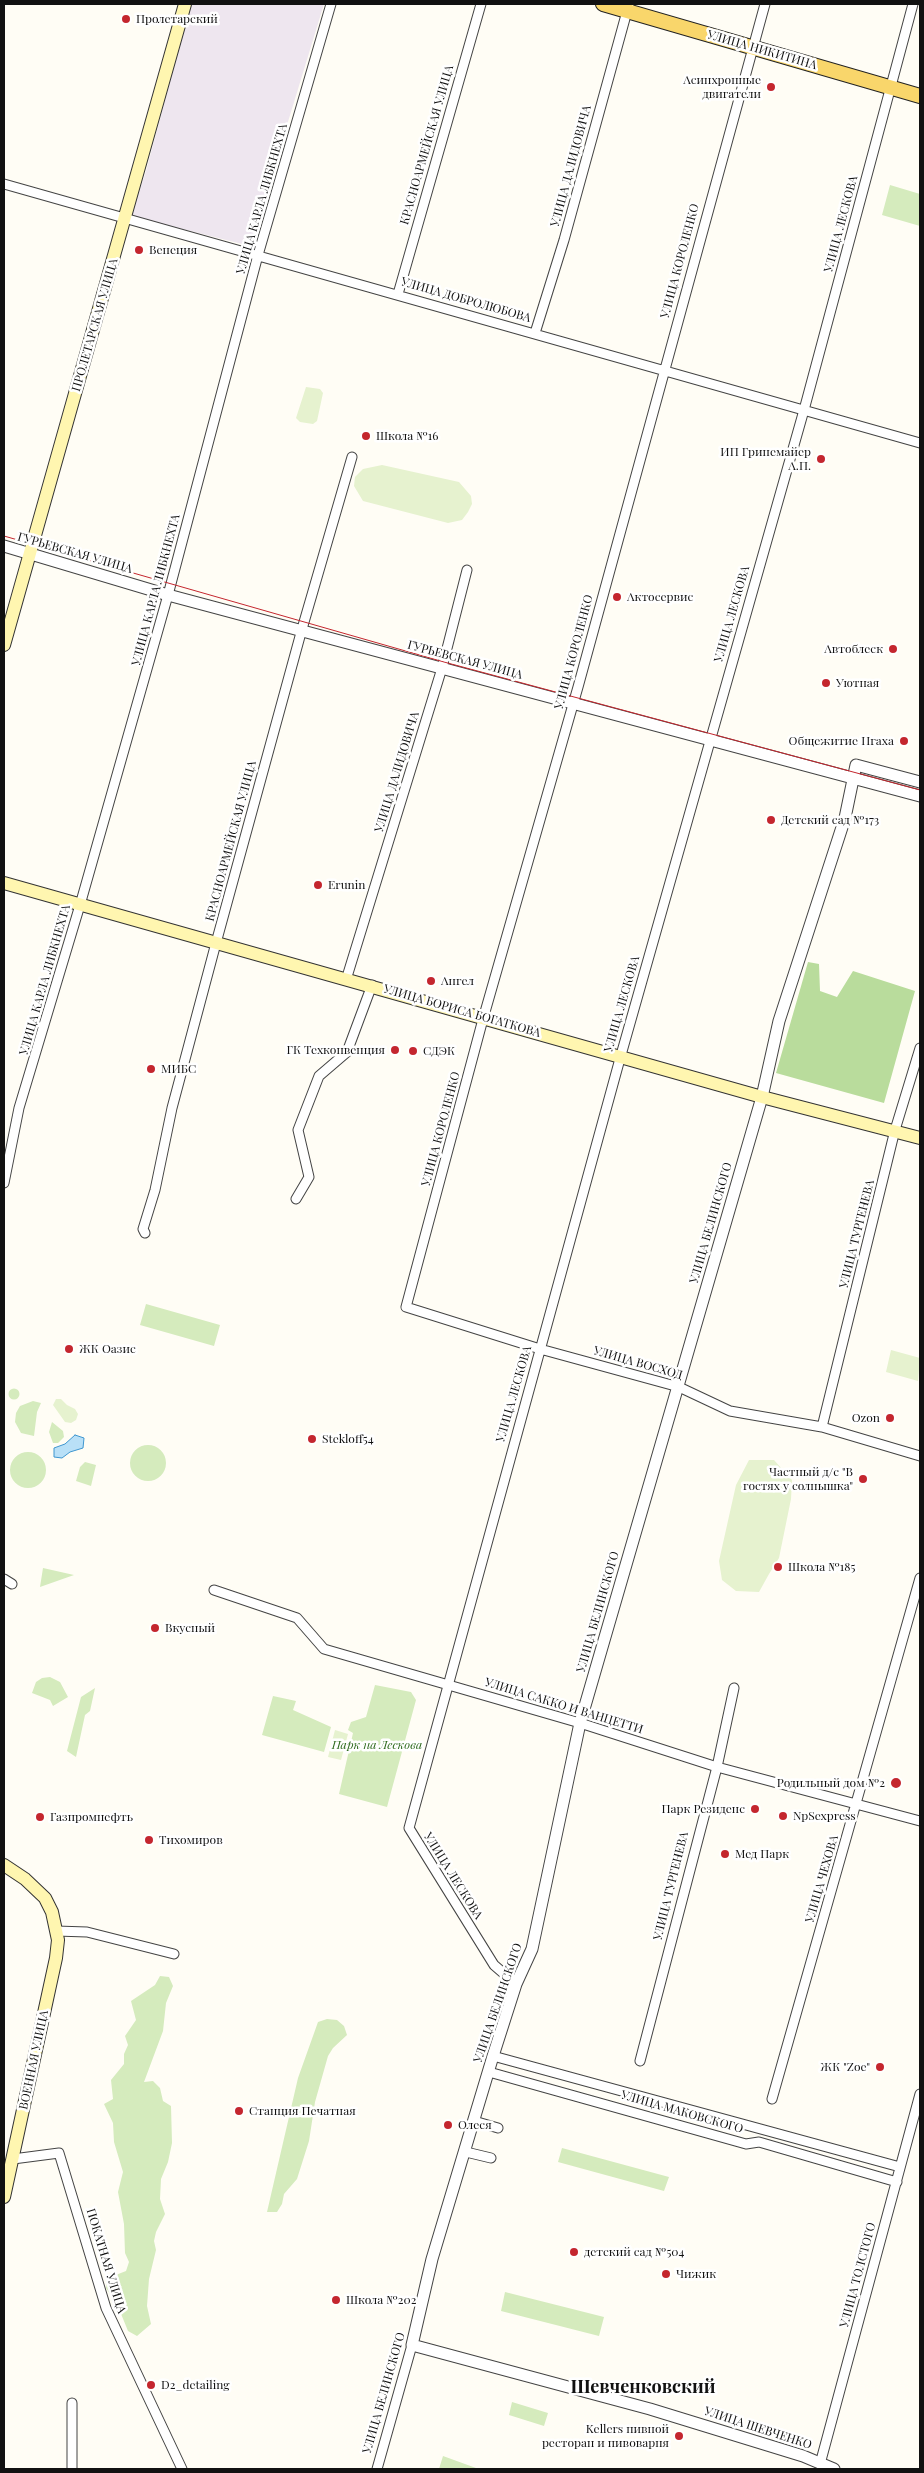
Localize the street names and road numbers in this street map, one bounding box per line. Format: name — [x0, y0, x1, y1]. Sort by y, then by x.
street label: УЛИЦА НИКИТИНА — [705, 27, 819, 73]
street label: КРАСНОАРМЕЙСКАЯ УЛИЦА — [397, 63, 457, 227]
street label: УЛИЦА ДАЛИДОВИЧА — [548, 104, 594, 228]
street label: УЛИЦА КАРЛА ЛИБКНЕХТА — [234, 122, 290, 276]
street label: УЛИЦА ЛЕСКОВА — [821, 174, 861, 274]
street label: УЛИЦА КОРОЛЕНКО — [658, 202, 702, 320]
street label: ПРОЛЕТАРСКАЯ УЛИЦА — [69, 257, 121, 393]
street label: УЛИЦА ДОБРОЛЮБОВА — [399, 275, 533, 325]
street label: УЛИЦА КАРЛА ЛИБКНЕХТА — [129, 513, 183, 667]
street label: ГУРЬЕВСКАЯ УЛИЦА — [16, 530, 134, 576]
street label: УЛИЦА ЛЕСКОВА — [711, 564, 753, 664]
street label: УЛИЦА КОРОЛЕНКО — [552, 593, 596, 711]
street label: ГУРЬЕВСКАЯ УЛИЦА — [406, 638, 524, 682]
street label: УЛИЦА ДАЛИДОВИЧА — [372, 710, 422, 834]
street label: КРАСНОАРМЕЙСКАЯ УЛИЦА — [203, 759, 259, 923]
street label: УЛИЦА КАРЛА ЛИБКНЕХТА — [17, 903, 73, 1057]
street label: УЛИЦА ЛЕСКОВА — [601, 954, 643, 1054]
street label: УЛИЦА БОРИСА БОГАТКОВА — [382, 982, 542, 1040]
street label: УЛИЦА КОРОЛЕНКО — [419, 1070, 463, 1188]
street label: УЛИЦА БЕЛИНСКОГО — [687, 1161, 735, 1285]
street label: УЛИЦА ТУРГЕНЕВА — [837, 1178, 877, 1290]
street label: УЛИЦА ВОСХОД — [592, 1343, 684, 1383]
street label: УЛИЦА ЛЕСКОВА — [493, 1344, 535, 1444]
street label: УЛИЦА БЕЛИНСКОГО — [574, 1550, 622, 1674]
street label: УЛИЦА САККО И ВАНЦЕТТИ — [483, 1675, 645, 1737]
street label: УЛИЦА ЛЕСКОВА — [420, 1830, 486, 1922]
street label: УЛИЦА ТУРГЕНЕВА — [651, 1830, 691, 1942]
street label: УЛИЦА ЧЕХОВА — [803, 1833, 841, 1925]
street label: УЛИЦА БЕЛИНСКОГО — [471, 1941, 525, 2065]
street label: ВОЕННАЯ УЛИЦА — [16, 2009, 52, 2111]
street label: УЛИЦА МАКОВСКОГО — [619, 2088, 745, 2136]
street label: ПОКАТНАЯ УЛИЦА — [83, 2207, 129, 2315]
street label: УЛИЦА ТОЛСТОГО — [837, 2221, 879, 2329]
street label: УЛИЦА БЕЛИНСКОГО — [360, 2331, 408, 2455]
street label: УЛИЦА ШЕВЧЕНКО — [702, 2404, 814, 2452]

